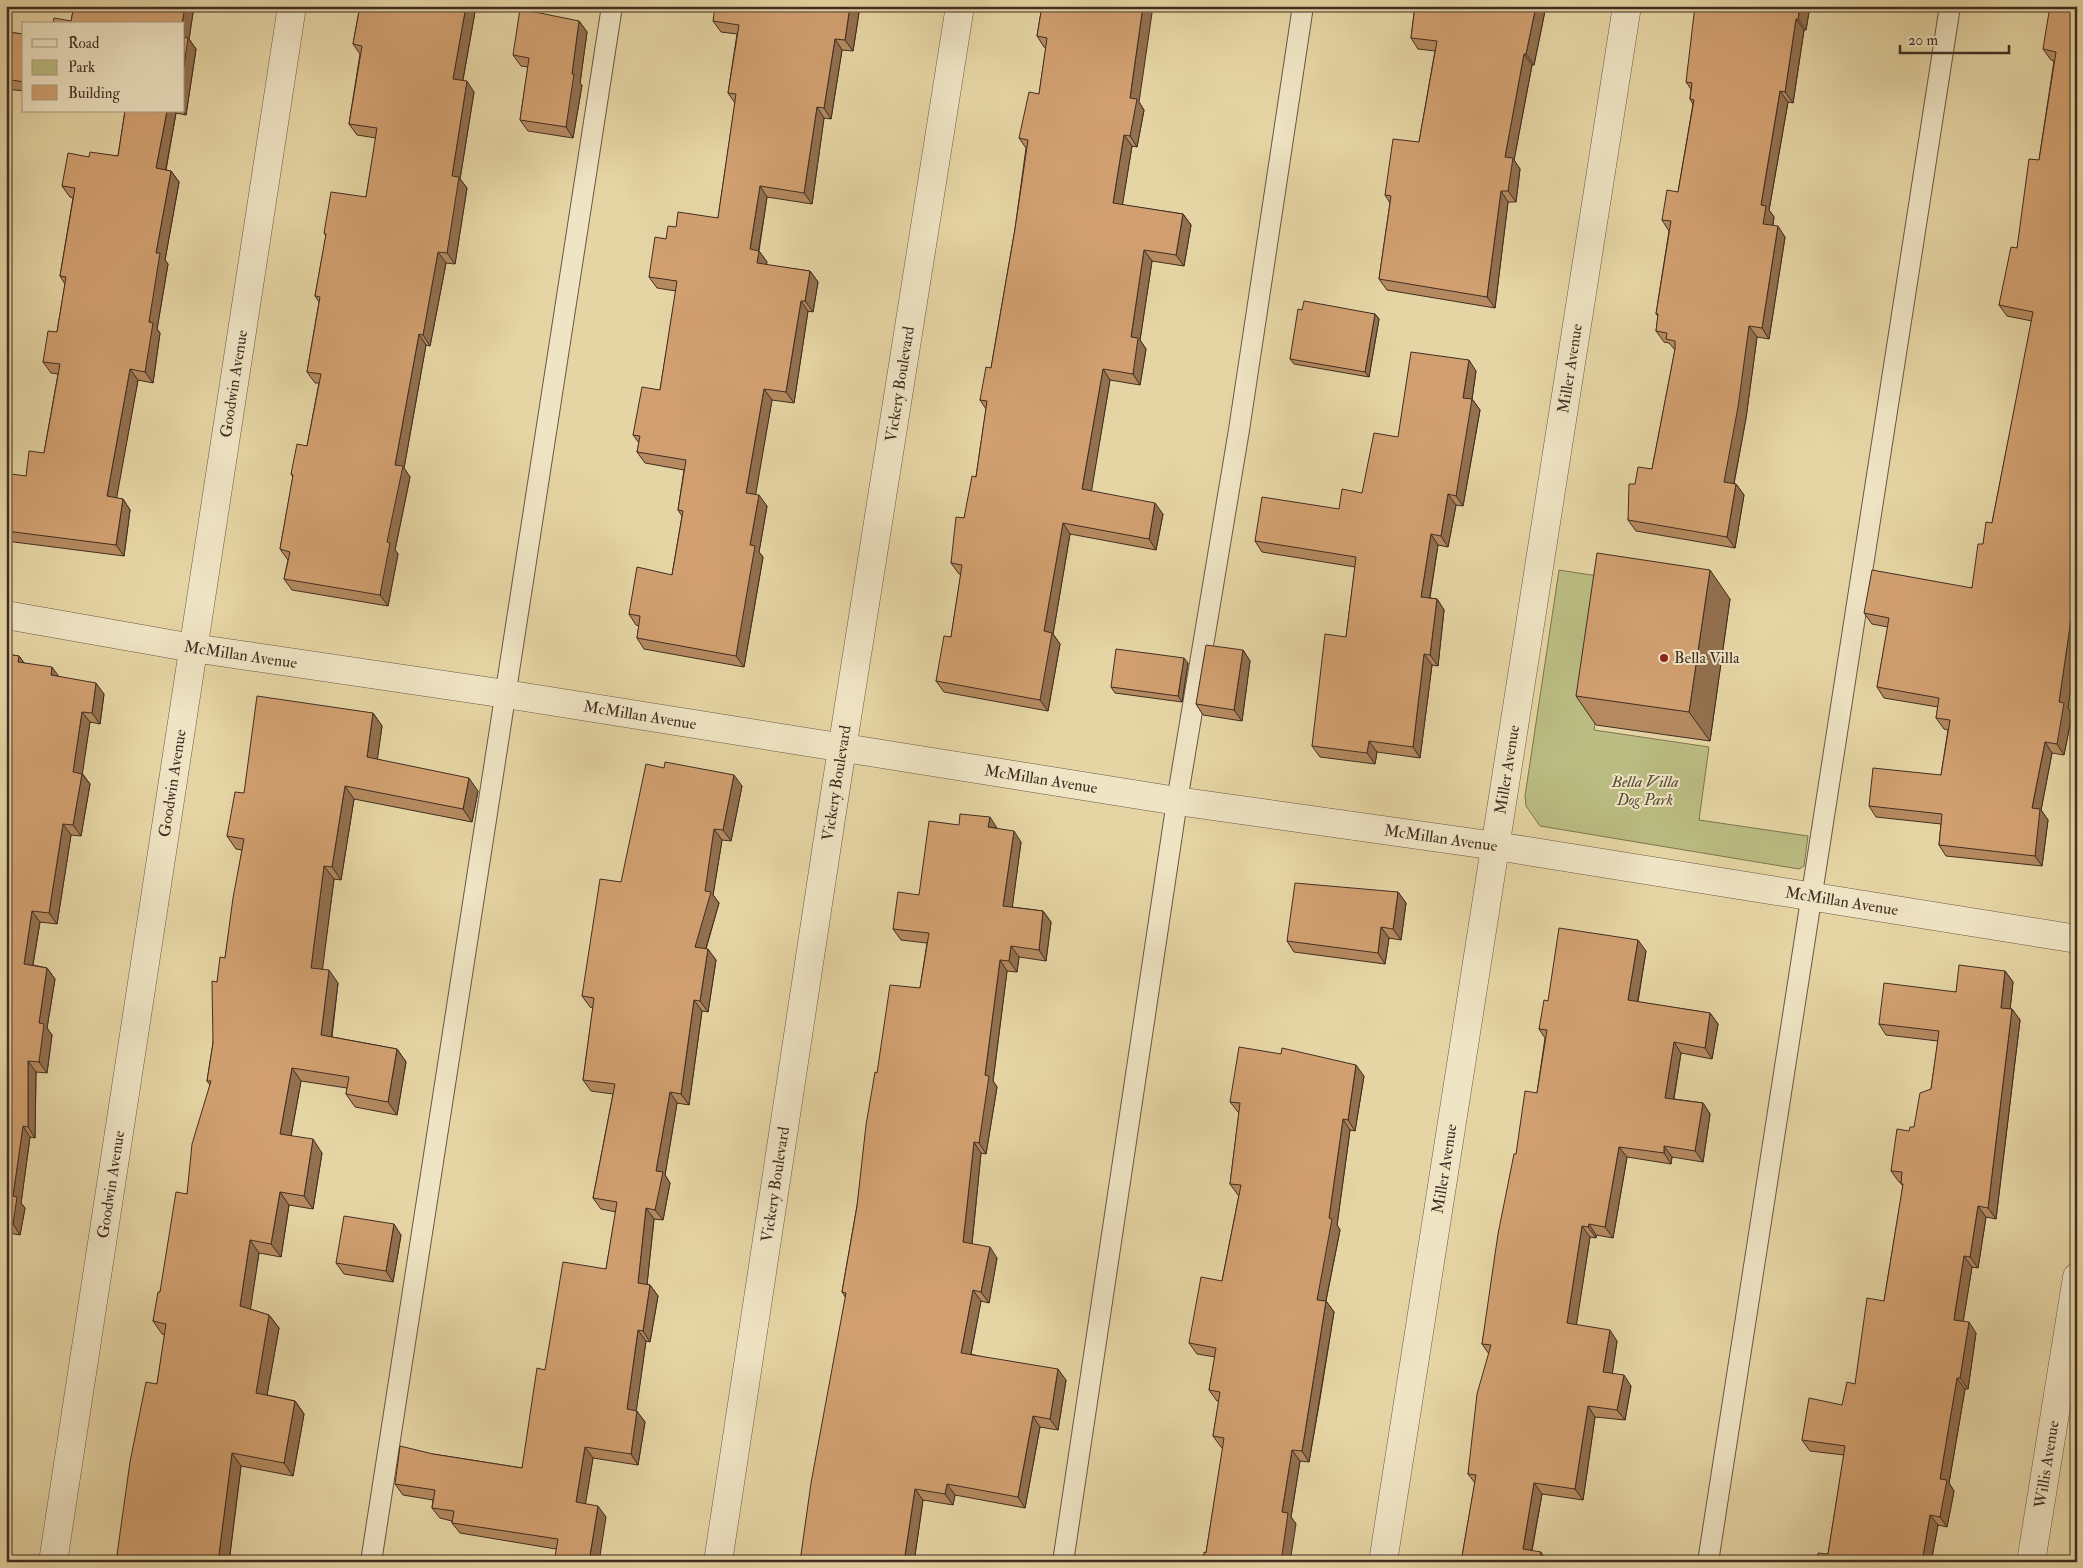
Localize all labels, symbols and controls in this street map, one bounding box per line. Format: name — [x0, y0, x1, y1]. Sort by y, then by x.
legend — [22, 22, 185, 112]
scale bar — [1900, 22, 2009, 54]
text: 20 m — [1908, 31, 1938, 50]
text: Road — [68, 34, 100, 53]
text: Park — [68, 58, 95, 77]
text: Building — [68, 84, 120, 103]
street label: Miller Avenue — [1553, 322, 1587, 415]
street label: Vickery Boulevard — [881, 325, 919, 443]
street label: Goodwin Avenue — [216, 328, 252, 439]
street label: McMillan Avenue — [182, 637, 299, 673]
place label: Bella Villa — [1674, 648, 1740, 668]
marker: Bella Villa — [1658, 652, 1670, 664]
street label: McMillan Avenue — [582, 697, 698, 734]
street label: Miller Avenue — [1490, 723, 1524, 816]
street label: Vickery Boulevard — [818, 724, 856, 842]
street label: Goodwin Avenue — [154, 728, 191, 838]
street label: McMillan Avenue — [983, 760, 1099, 798]
park label: Bella Villa Dog Park — [1610, 772, 1679, 810]
street label: McMillan Avenue — [1383, 820, 1499, 856]
street label: McMillan Avenue — [1784, 882, 1900, 920]
street label: Miller Avenue — [1428, 1122, 1462, 1215]
street label: Vickery Boulevard — [757, 1125, 794, 1244]
street label: Goodwin Avenue — [93, 1129, 129, 1240]
street label: Willis Avenue — [2030, 1419, 2064, 1510]

